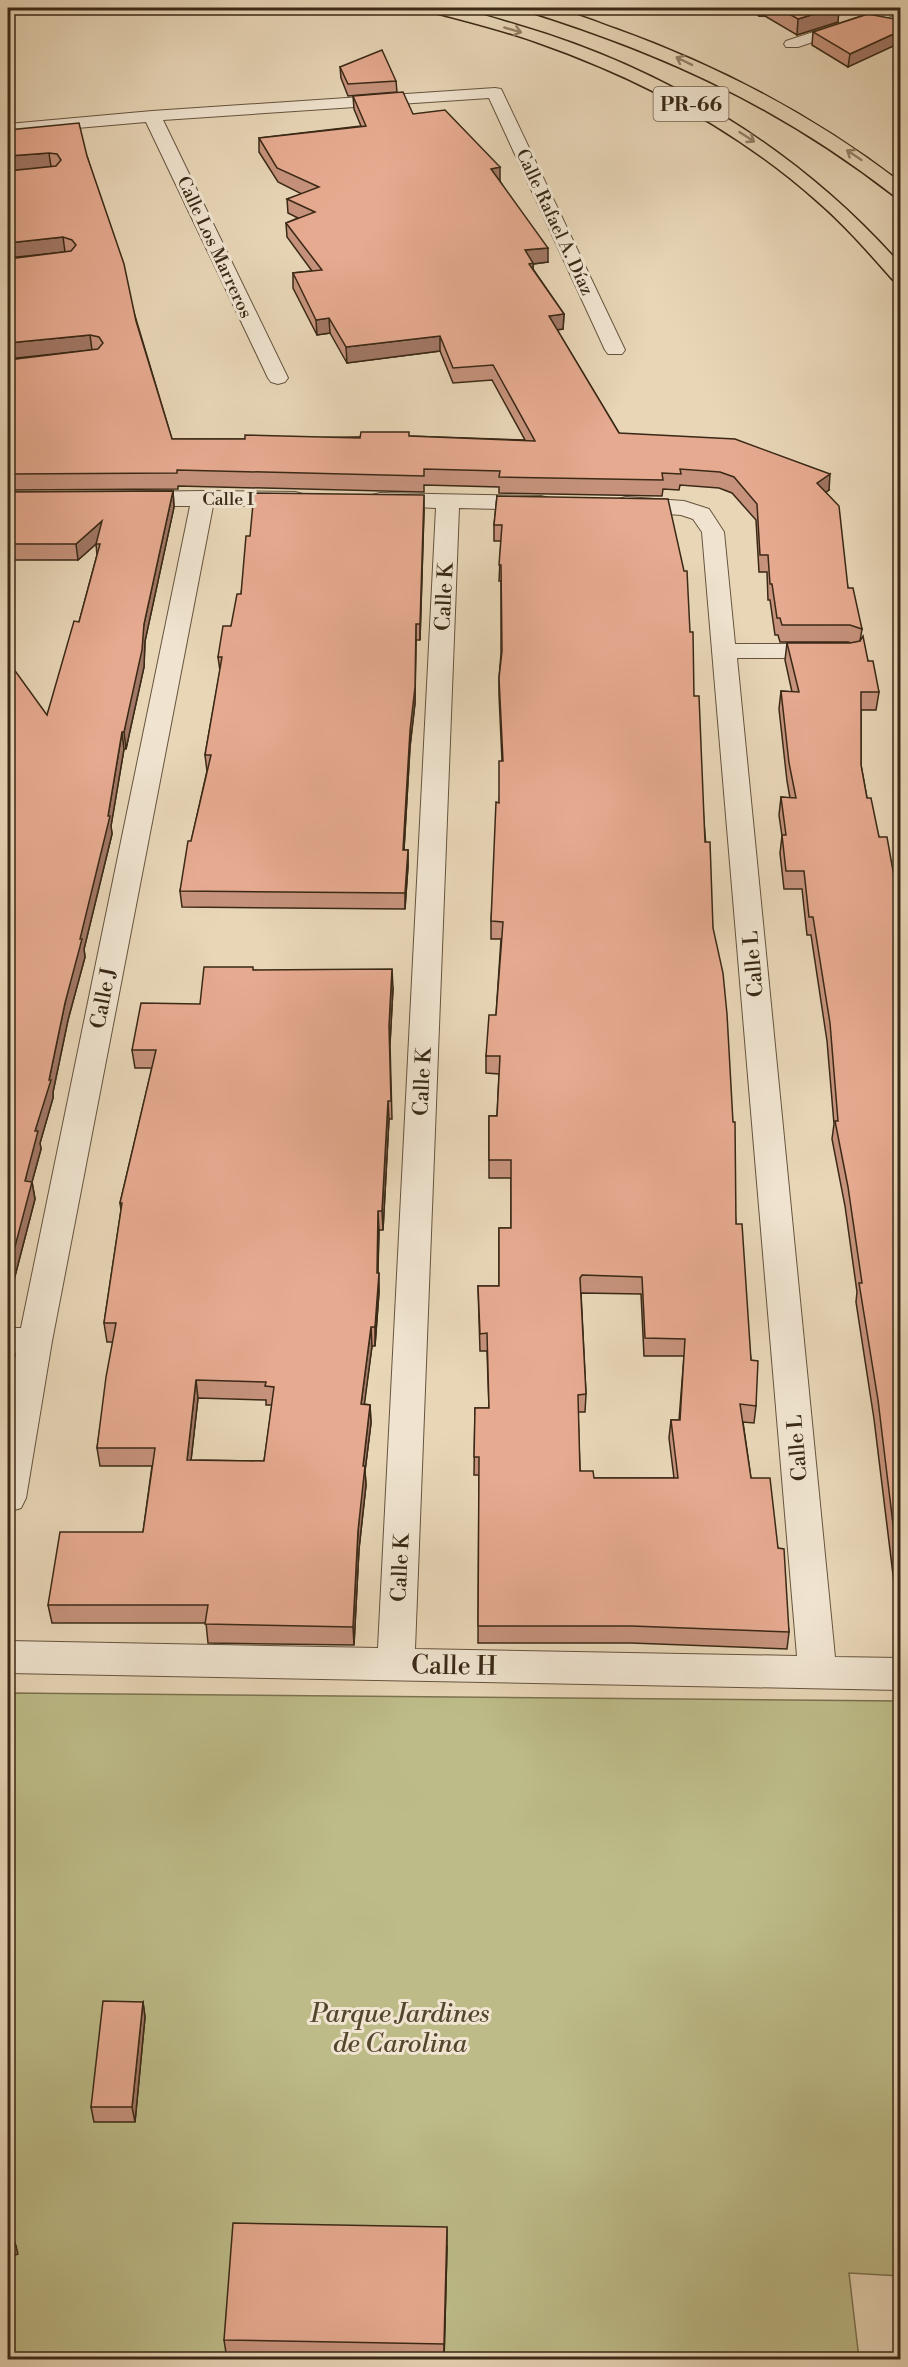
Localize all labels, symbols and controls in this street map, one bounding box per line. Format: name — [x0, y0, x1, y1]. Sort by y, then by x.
one-way arrow — [503, 25, 522, 36]
one-way arrow — [676, 55, 694, 67]
road number: PR-66 — [654, 87, 728, 121]
one-way arrow — [738, 131, 755, 143]
street label: Calle Rafael A. Díaz — [511, 145, 599, 299]
one-way arrow — [847, 149, 863, 161]
street label: Calle Los Marreros — [172, 173, 258, 322]
street label: Calle I — [202, 488, 254, 511]
street label: Calle K — [430, 561, 460, 632]
street label: Calle L — [738, 930, 770, 998]
street label: Calle J — [85, 965, 123, 1031]
street label: Calle K — [408, 1046, 438, 1117]
street label: Calle L — [782, 1414, 814, 1482]
street label: Calle K — [386, 1532, 416, 1603]
street label: Calle H — [411, 1649, 497, 1683]
park label: Parque Jardines de Carolina — [310, 1998, 490, 2060]

